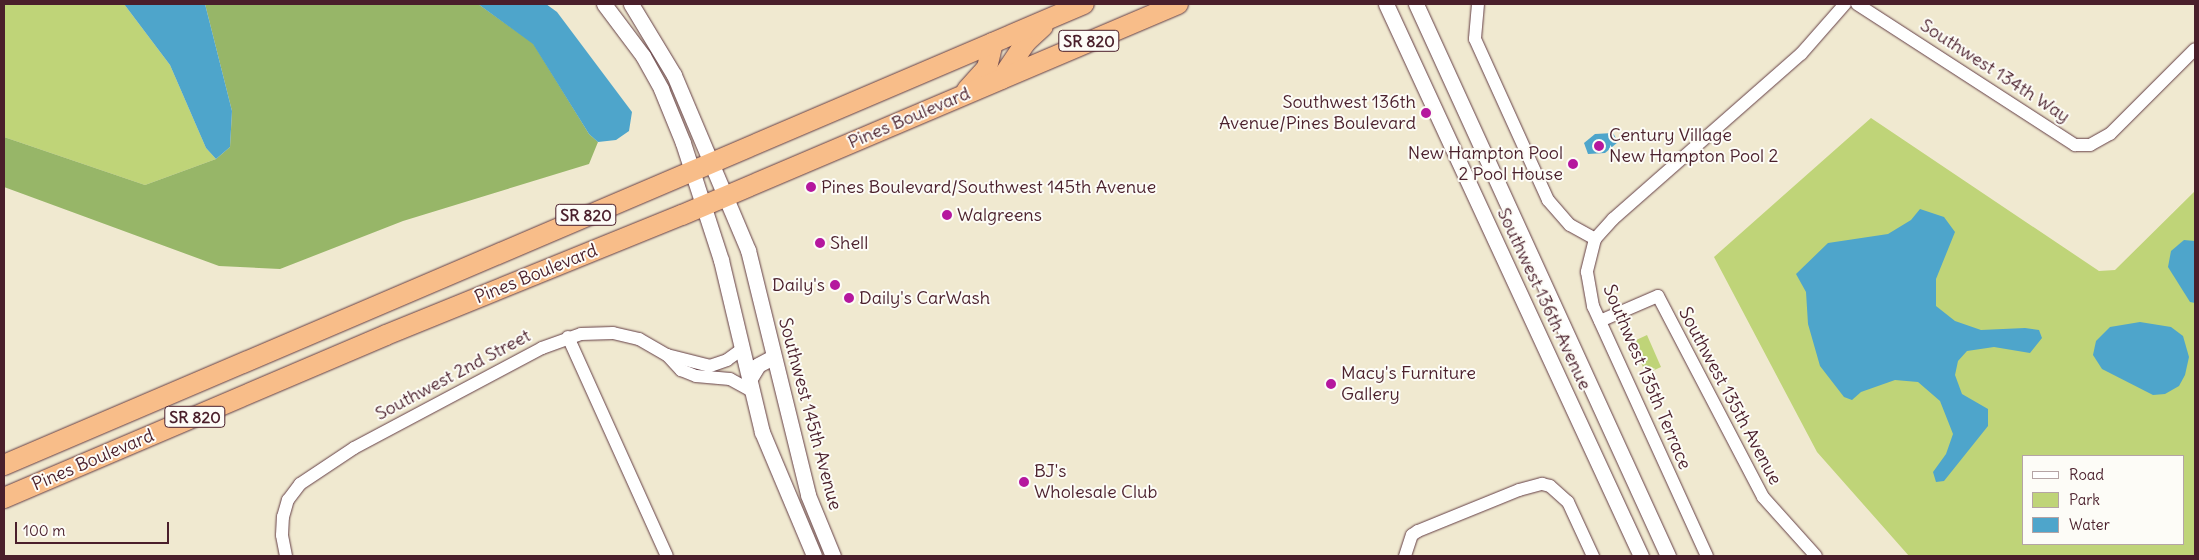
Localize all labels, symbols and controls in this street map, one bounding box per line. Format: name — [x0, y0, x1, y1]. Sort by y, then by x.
street label: Southwest 134th Way — [1916, 15, 2074, 127]
road number: SR 820 — [1058, 27, 1120, 54]
street label: Pines Boulevard — [845, 83, 973, 153]
place label: Southwest 136th Avenue/Pines Boulevard — [1219, 92, 1416, 134]
marker: Southwest 136th Avenue/Pines Boulevard — [1420, 107, 1432, 119]
place label: Century Village New Hampton Pool 2 — [1609, 125, 1778, 168]
marker: Century Village New Hampton Pool 2 — [1593, 140, 1605, 152]
place label: New Hampton Pool 2 Pool House — [1408, 143, 1563, 186]
marker: New Hampton Pool 2 Pool House — [1567, 158, 1579, 170]
place label: Pines Boulevard/Southwest 145th Avenue — [821, 176, 1156, 198]
marker: Pines Boulevard/Southwest 145th Avenue — [805, 181, 817, 193]
road number: SR 820 — [555, 202, 617, 228]
place label: Walgreens — [957, 204, 1042, 226]
street label: Southwest 136th Avenue — [1492, 205, 1596, 393]
marker: Walgreens — [941, 209, 953, 221]
place label: Shell — [830, 232, 868, 254]
marker: Shell — [814, 237, 826, 249]
street label: Pines Boulevard — [472, 240, 600, 308]
place label: Daily's — [772, 274, 825, 296]
marker: Daily's — [829, 279, 841, 291]
street label: Southwest 135th Terrace — [1598, 281, 1696, 473]
place label: Daily's CarWash — [859, 287, 990, 309]
marker: Daily's CarWash — [843, 292, 855, 304]
street label: Southwest 135th Avenue — [1674, 303, 1786, 489]
street label: Southwest 145th Avenue — [774, 315, 846, 513]
street label: Southwest 2nd Street — [372, 325, 534, 425]
place label: Macy's Furniture Gallery — [1341, 363, 1476, 406]
marker: Macy's Furniture Gallery — [1325, 378, 1337, 390]
road number: SR 820 — [164, 404, 226, 431]
street label: Pines Boulevard — [29, 425, 157, 495]
legend — [2022, 455, 2184, 545]
place label: BJ's Wholesale Club — [1034, 461, 1157, 504]
text: Road — [2069, 465, 2104, 484]
marker: BJ's Wholesale Club — [1018, 476, 1030, 488]
text: Park — [2069, 490, 2100, 509]
scale bar — [18, 512, 171, 544]
text: Water — [2069, 515, 2110, 534]
text: 100 m — [23, 521, 65, 540]

